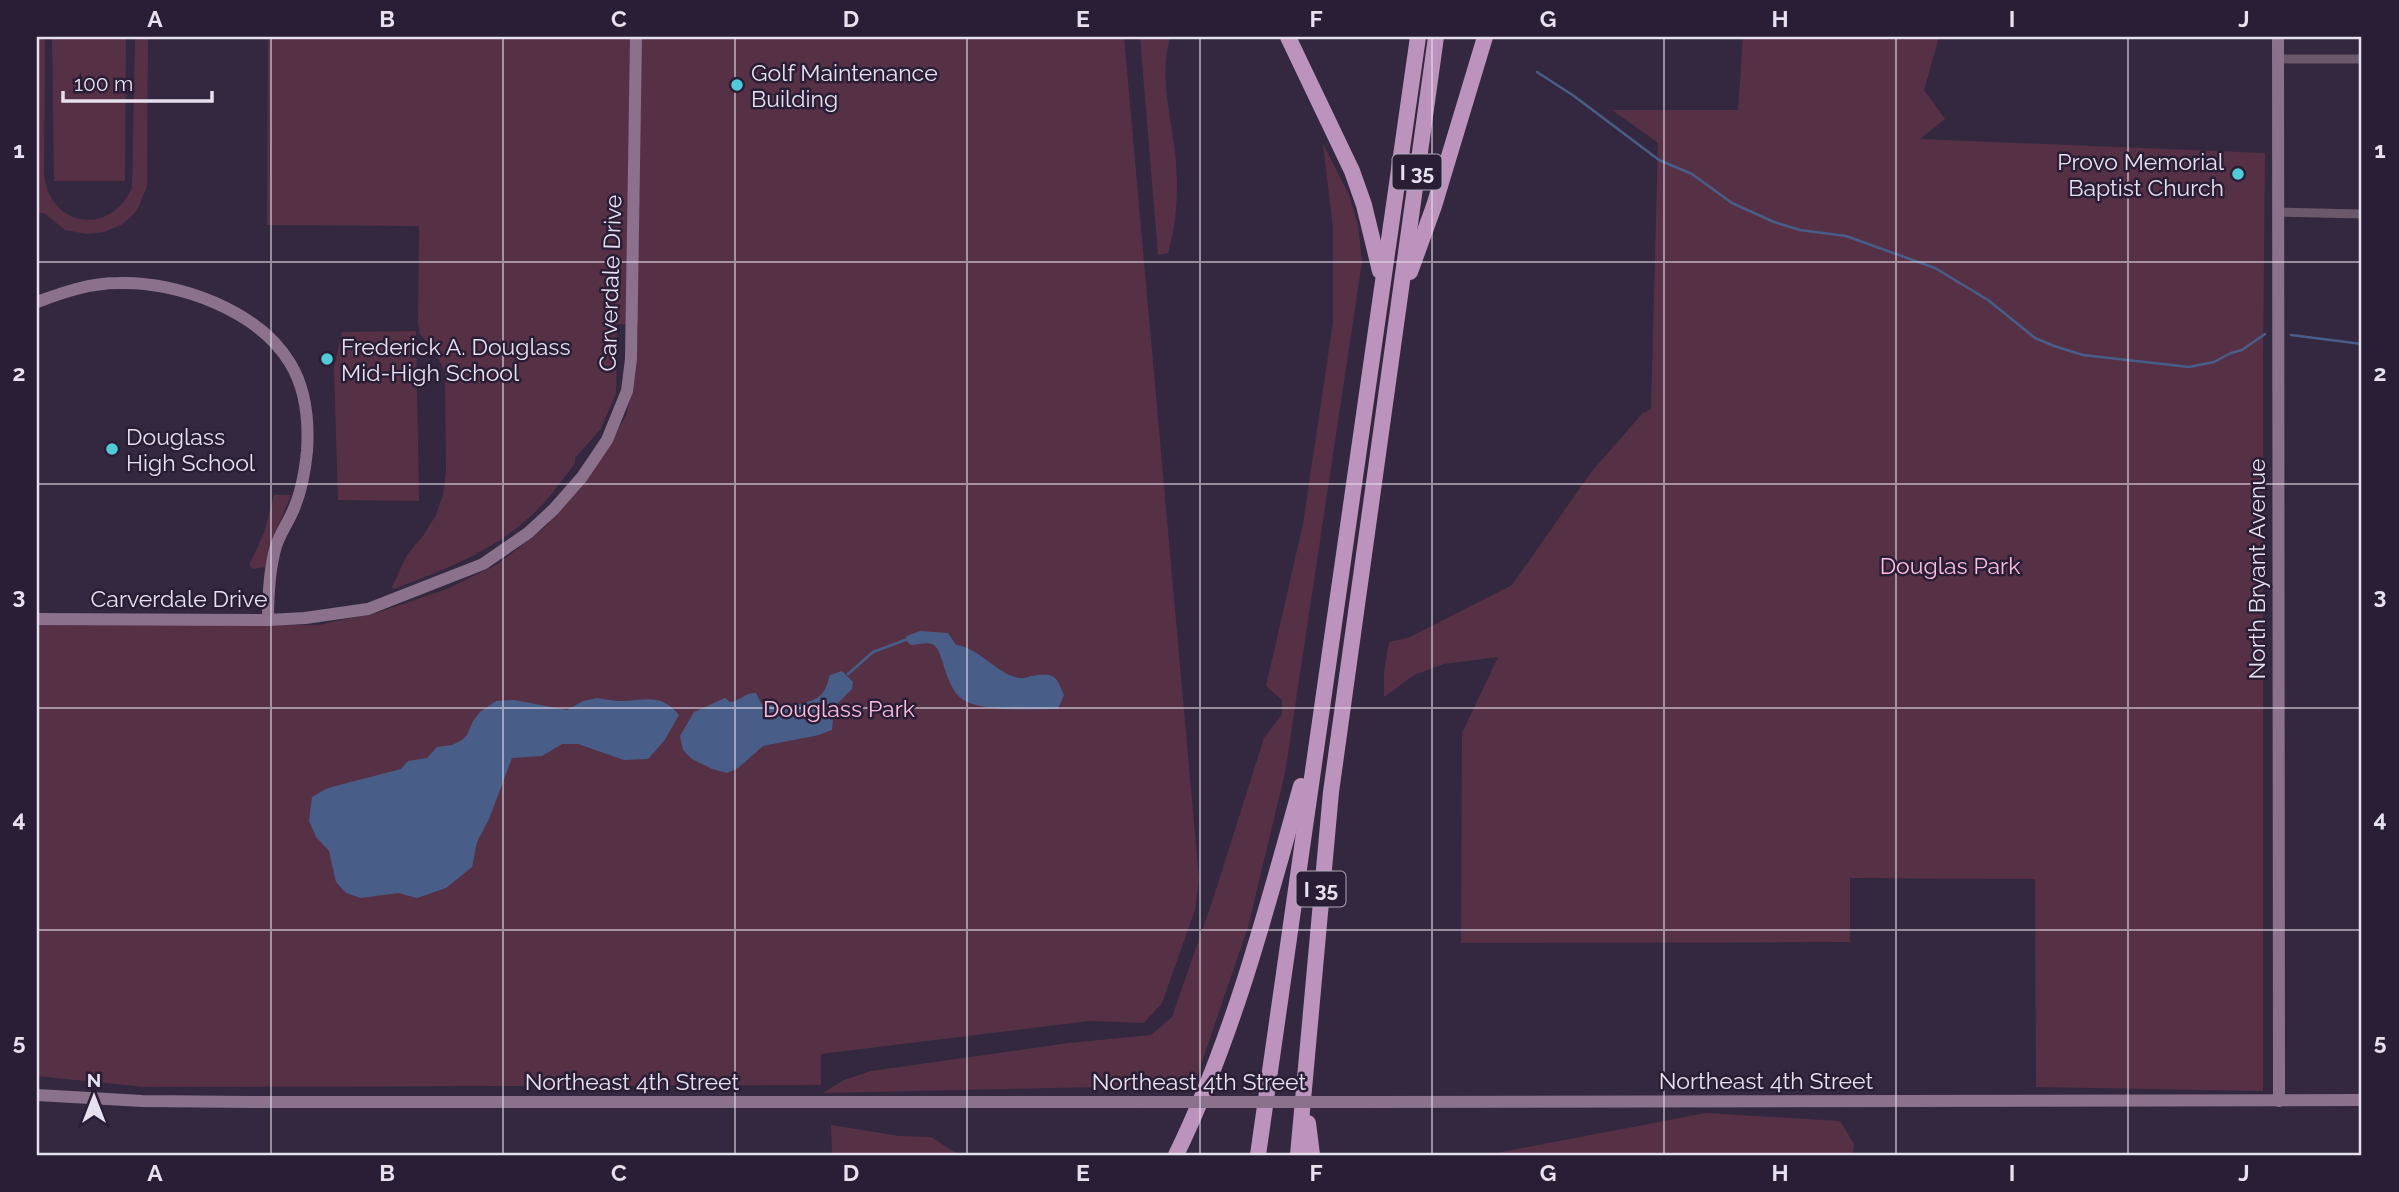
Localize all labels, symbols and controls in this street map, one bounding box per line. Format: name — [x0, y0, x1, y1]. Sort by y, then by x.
text: A — [147, 5, 163, 32]
text: B — [379, 5, 395, 32]
text: C — [611, 5, 627, 32]
text: D — [843, 5, 859, 32]
text: E — [1076, 5, 1090, 32]
text: F — [1309, 5, 1323, 32]
text: G — [1540, 5, 1556, 32]
text: H — [1771, 5, 1789, 32]
text: I — [2009, 5, 2015, 32]
text: J — [2238, 5, 2250, 32]
place label: Golf Maintenance Building — [751, 59, 938, 112]
scale bar — [63, 60, 212, 104]
text: 100 m — [74, 71, 133, 96]
marker: Golf Maintenance Building — [729, 77, 745, 93]
text: 1 — [13, 136, 25, 163]
text: 1 — [2374, 136, 2386, 163]
place label: Provo Memorial Baptist Church — [2057, 148, 2225, 201]
road number: I 35 — [1392, 154, 1442, 190]
marker: Provo Memorial Baptist Church — [2230, 166, 2246, 182]
street label: Carverdale Drive — [593, 194, 627, 372]
place label: Frederick A. Douglass Mid-High School — [341, 333, 571, 386]
marker: Frederick A. Douglass Mid-High School — [319, 351, 335, 367]
text: 2 — [13, 359, 25, 386]
text: 2 — [2374, 359, 2386, 386]
place label: Douglass High School — [126, 423, 256, 476]
marker: Douglass High School — [104, 441, 120, 457]
street label: North Bryant Avenue — [2243, 458, 2270, 680]
park label: Douglas Park — [1880, 552, 2020, 579]
text: 3 — [13, 582, 25, 609]
text: 3 — [2374, 582, 2386, 609]
street label: Carverdale Drive — [91, 585, 267, 612]
park label: Douglass Park — [763, 695, 915, 722]
text: 4 — [12, 805, 26, 832]
text: 4 — [2373, 805, 2387, 832]
road number: I 35 — [1296, 872, 1346, 906]
text: 5 — [13, 1028, 26, 1055]
text: 5 — [2374, 1028, 2387, 1055]
north arrow — [60, 1062, 130, 1132]
street label: Northeast 4th Street — [1659, 1067, 1874, 1094]
street label: Northeast 4th Street — [525, 1068, 740, 1095]
street label: Northeast 4th Street — [1092, 1068, 1307, 1095]
text: N — [87, 1069, 101, 1091]
text: A — [147, 1159, 163, 1186]
text: B — [379, 1159, 395, 1186]
text: C — [611, 1159, 627, 1186]
text: D — [843, 1159, 859, 1186]
text: E — [1076, 1159, 1090, 1186]
text: F — [1309, 1159, 1323, 1186]
text: G — [1540, 1159, 1556, 1186]
text: H — [1771, 1159, 1789, 1186]
text: I — [2009, 1159, 2015, 1186]
text: J — [2238, 1159, 2250, 1186]

